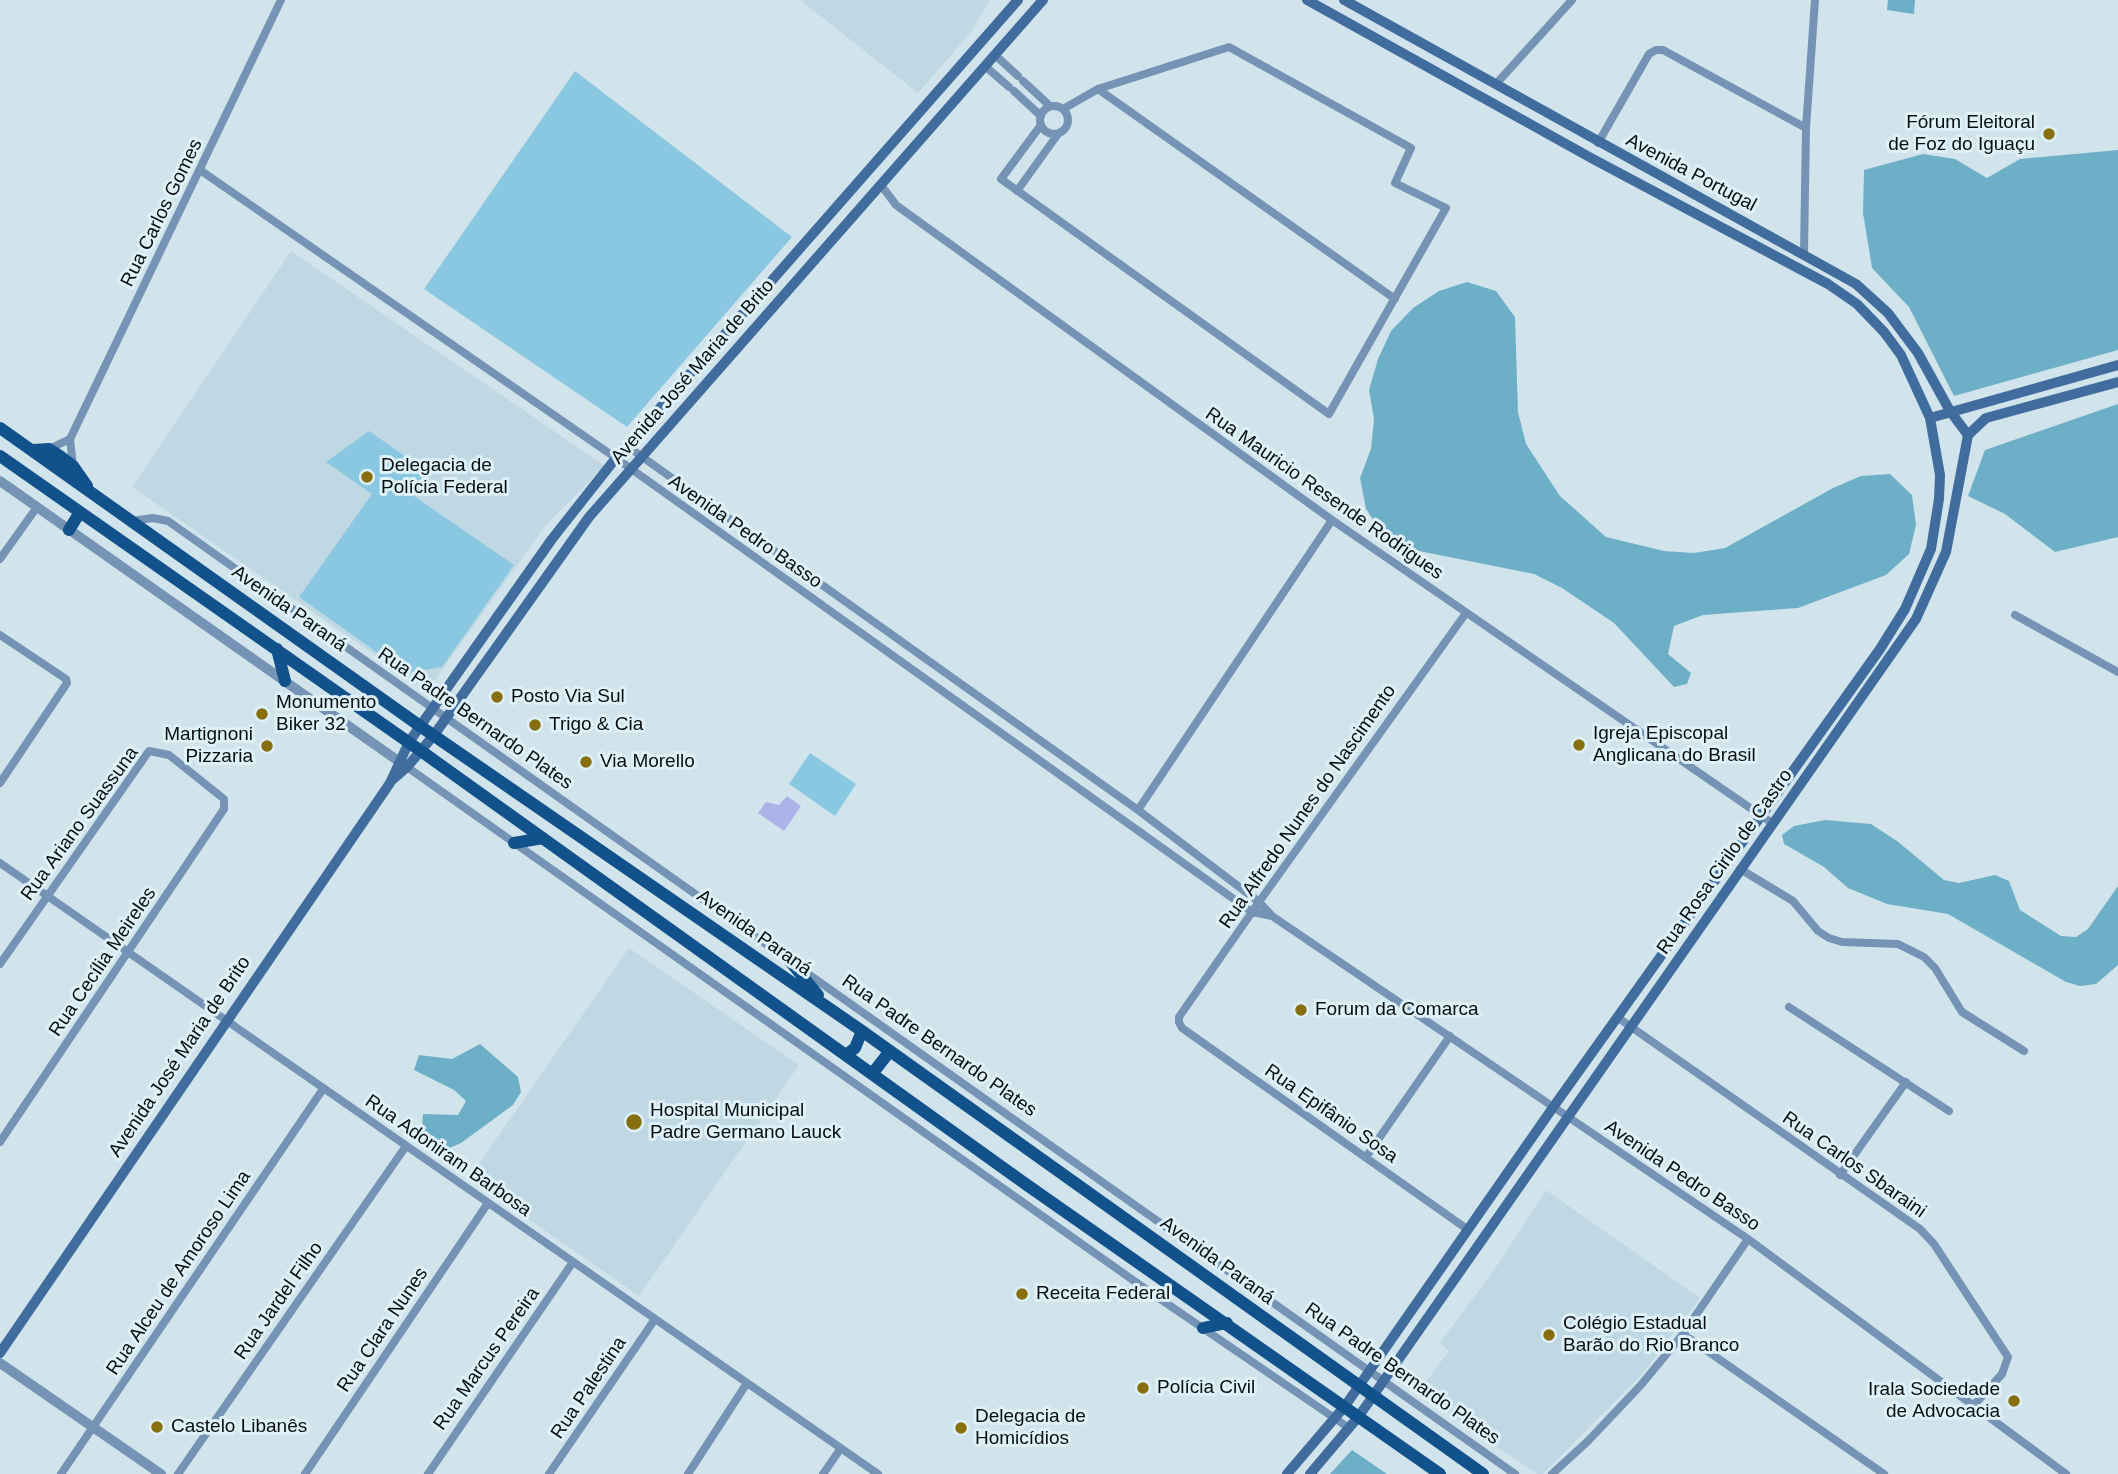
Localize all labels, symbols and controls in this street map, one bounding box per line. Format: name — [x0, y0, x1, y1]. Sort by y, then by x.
place label: Fórum Eleitoral de Foz do Iguaçu — [1888, 112, 2035, 156]
marker: Fórum Eleitoral de Foz do Iguaçu — [2041, 126, 2057, 142]
street label: Avenida Portugal — [1622, 129, 1760, 217]
street label: Rua Carlos Gomes — [116, 135, 208, 291]
street label: Avenida José Maria de Brito — [607, 275, 779, 469]
street label: Rua Mauricio Resende Rodrigues — [1201, 403, 1447, 585]
place label: Delegacia de Polícia Federal — [381, 455, 508, 499]
marker: Delegacia de Polícia Federal — [359, 469, 375, 485]
street label: Avenida Pedro Basso — [664, 470, 826, 594]
street label: Avenida Paraná — [227, 561, 351, 657]
street label: Rua Padre Bernardo Plates — [373, 643, 577, 795]
street label: Rua Alfredo Nunes do Nascimento — [1215, 681, 1401, 933]
place label: Posto Via Sul — [511, 686, 625, 708]
marker: Posto Via Sul — [489, 689, 505, 705]
place label: Monumento Biker 32 — [276, 692, 376, 736]
marker: Monumento Biker 32 — [254, 706, 270, 722]
place label: Trigo & Cia — [549, 714, 643, 736]
marker: Trigo & Cia — [527, 717, 543, 733]
place label: Igreja Episcopal Anglicana do Brasil — [1593, 723, 1756, 767]
place label: Martignoni Pizzaria — [164, 724, 253, 768]
marker: Igreja Episcopal Anglicana do Brasil — [1571, 737, 1587, 753]
marker: Martignoni Pizzaria — [259, 738, 275, 754]
street label: Rua Ariano Suassuna — [16, 743, 144, 905]
place label: Via Morello — [600, 751, 695, 773]
marker: Via Morello — [578, 754, 594, 770]
street label: Rua Rosa Cirilo de Castro — [1652, 765, 1798, 959]
street label: Rua Cecília Meireles — [45, 883, 161, 1041]
street label: Avenida Paraná — [692, 885, 816, 981]
street label: Avenida José Maria de Brito — [104, 952, 256, 1162]
street label: Rua Padre Bernardo Plates — [837, 970, 1041, 1122]
place label: Forum da Comarca — [1315, 999, 1479, 1021]
marker: Forum da Comarca — [1293, 1002, 1309, 1018]
street label: Rua Epifânio Sosa — [1260, 1060, 1402, 1168]
street label: Rua Adoniram Barbosa — [361, 1090, 535, 1222]
place label: Hospital Municipal Padre Germano Lauck — [650, 1100, 841, 1144]
street label: Rua Carlos Sbaraini — [1778, 1107, 1930, 1223]
marker: Hospital Municipal Padre Germano Lauck — [624, 1112, 644, 1132]
street label: Avenida Pedro Basso — [1600, 1116, 1764, 1236]
street label: Rua Alceu de Amoroso Lima — [102, 1166, 256, 1380]
street label: Avenida Paraná — [1156, 1212, 1278, 1310]
street label: Rua Jardel Filho — [230, 1238, 328, 1364]
street label: Rua Clara Nunes — [333, 1263, 433, 1397]
street label: Rua Marcus Pereira — [429, 1283, 545, 1435]
place label: Receita Federal — [1036, 1283, 1170, 1305]
marker: Receita Federal — [1014, 1286, 1030, 1302]
street label: Rua Padre Bernardo Plates — [1300, 1298, 1504, 1450]
place label: Colégio Estadual Barão do Rio Branco — [1563, 1313, 1739, 1357]
marker: Colégio Estadual Barão do Rio Branco — [1541, 1327, 1557, 1343]
street label: Rua Palestina — [546, 1333, 632, 1443]
place label: Polícia Civil — [1157, 1377, 1255, 1399]
place label: Irala Sociedade de Advocacia — [1868, 1379, 2000, 1423]
marker: Polícia Civil — [1135, 1380, 1151, 1396]
marker: Irala Sociedade de Advocacia — [2006, 1393, 2022, 1409]
place label: Delegacia de Homicídios — [975, 1406, 1086, 1450]
place label: Castelo Libanês — [171, 1416, 307, 1438]
marker: Castelo Libanês — [149, 1419, 165, 1435]
marker: Delegacia de Homicídios — [953, 1420, 969, 1436]

